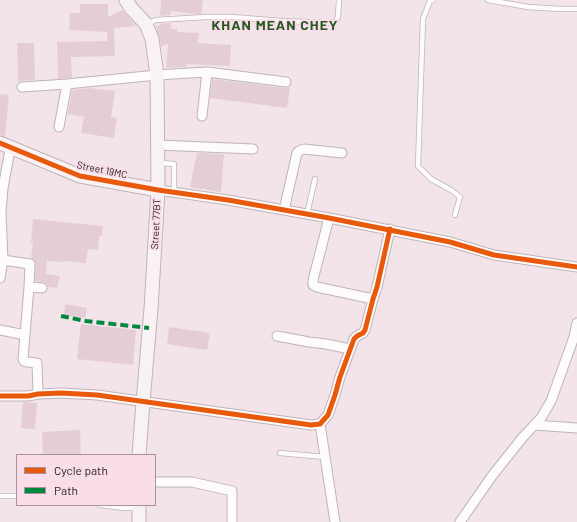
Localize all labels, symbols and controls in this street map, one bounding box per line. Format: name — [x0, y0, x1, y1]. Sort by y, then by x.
district label: KHAN MEAN CHEY — [212, 17, 338, 33]
street label: Street 19MC — [76, 159, 128, 181]
street label: Street 77BT — [149, 198, 163, 250]
legend — [16, 454, 156, 506]
text: Cycle path — [54, 463, 108, 477]
text: Path — [54, 483, 78, 497]

